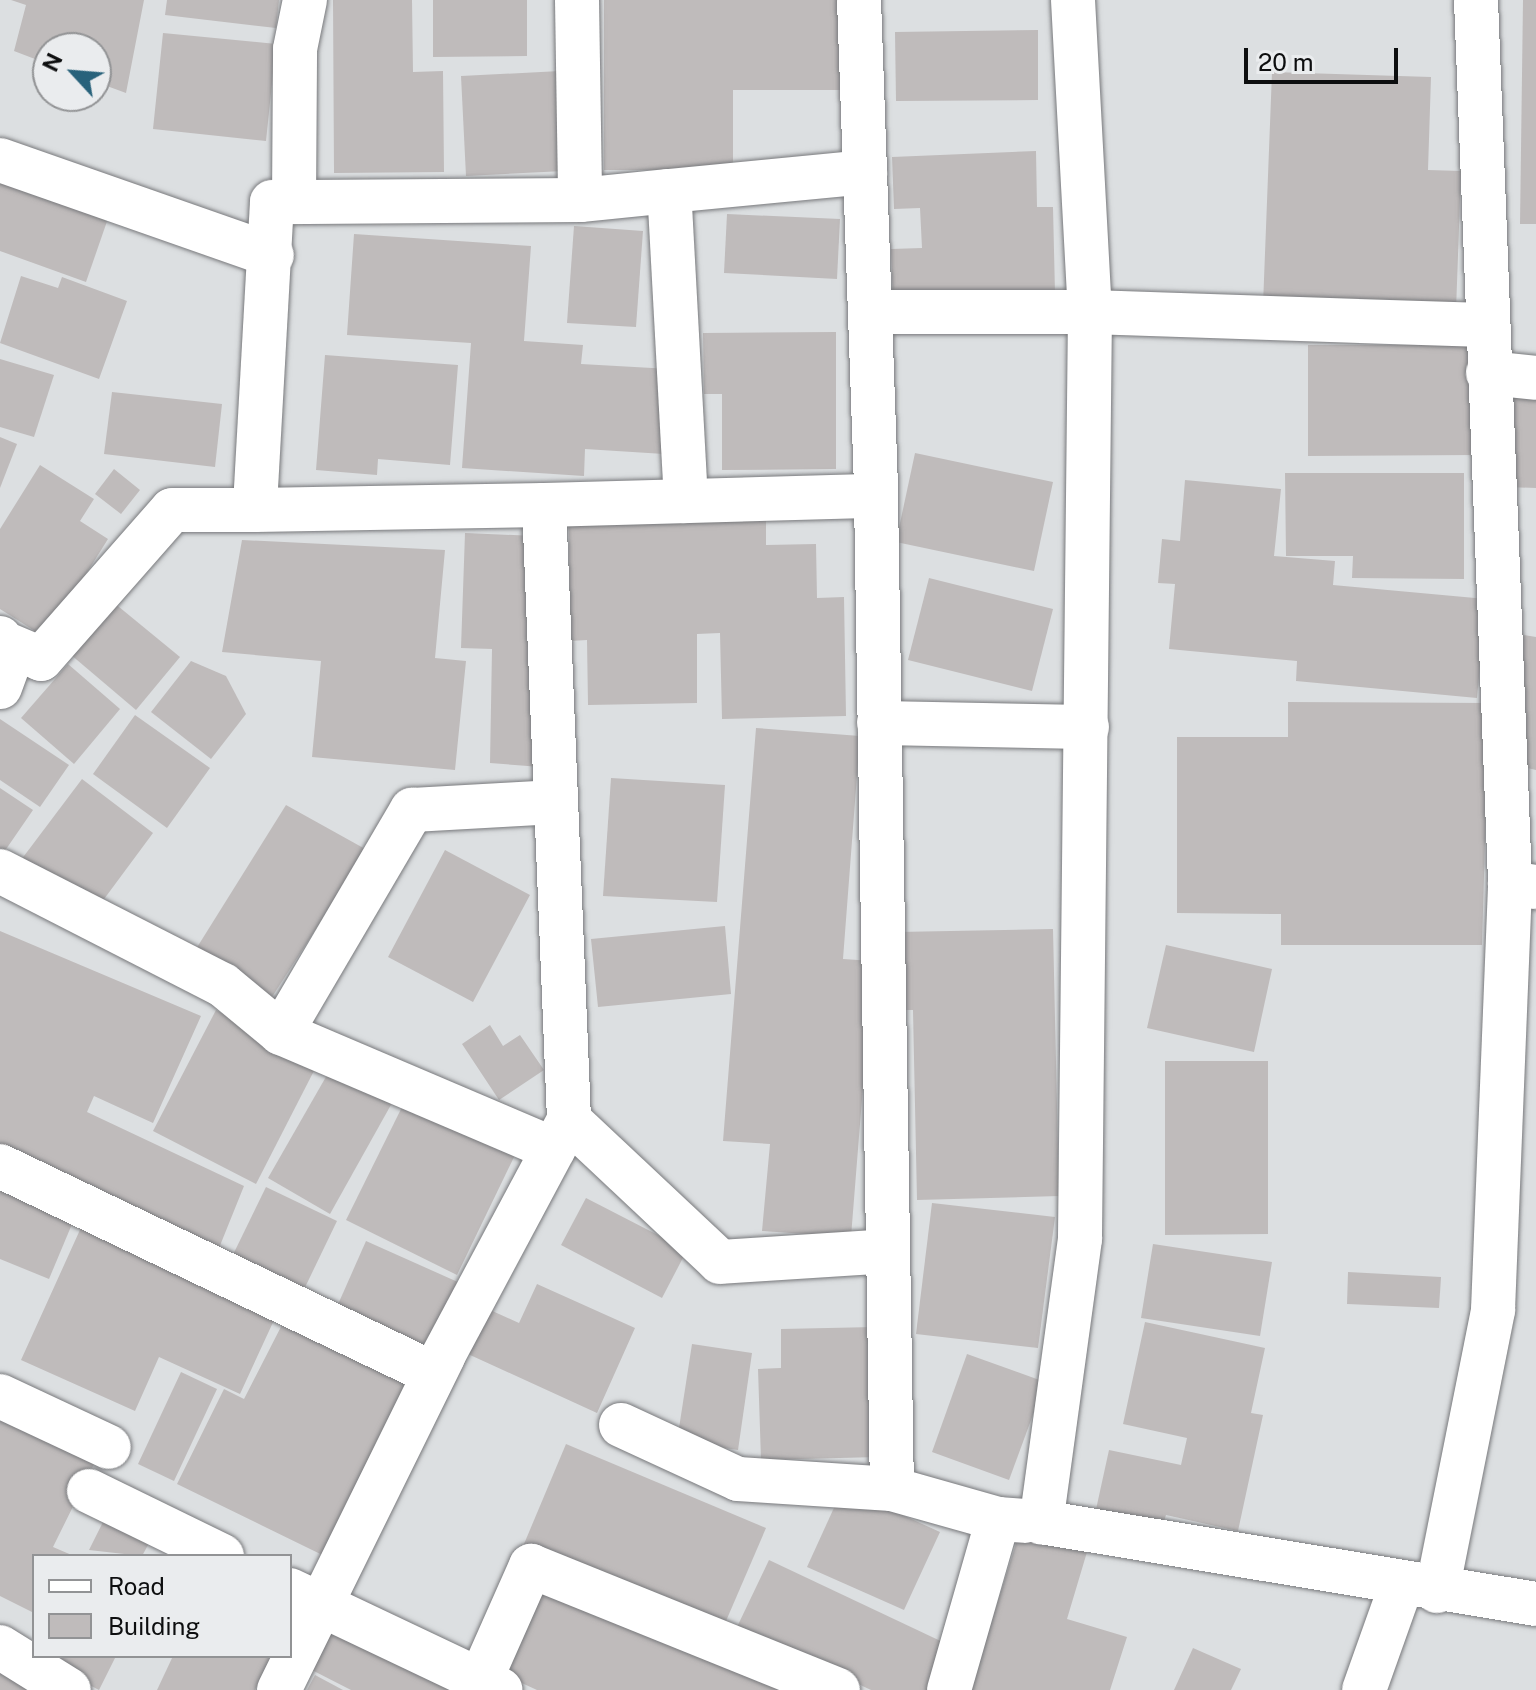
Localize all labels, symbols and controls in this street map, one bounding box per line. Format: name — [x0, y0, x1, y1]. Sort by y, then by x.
north arrow — [32, 32, 112, 112]
scale bar — [1248, 32, 1402, 82]
text: 20 m — [1258, 48, 1314, 76]
text: N — [37, 49, 68, 76]
legend — [32, 1554, 292, 1658]
text: Road — [108, 1572, 165, 1600]
text: Building — [108, 1612, 200, 1640]

